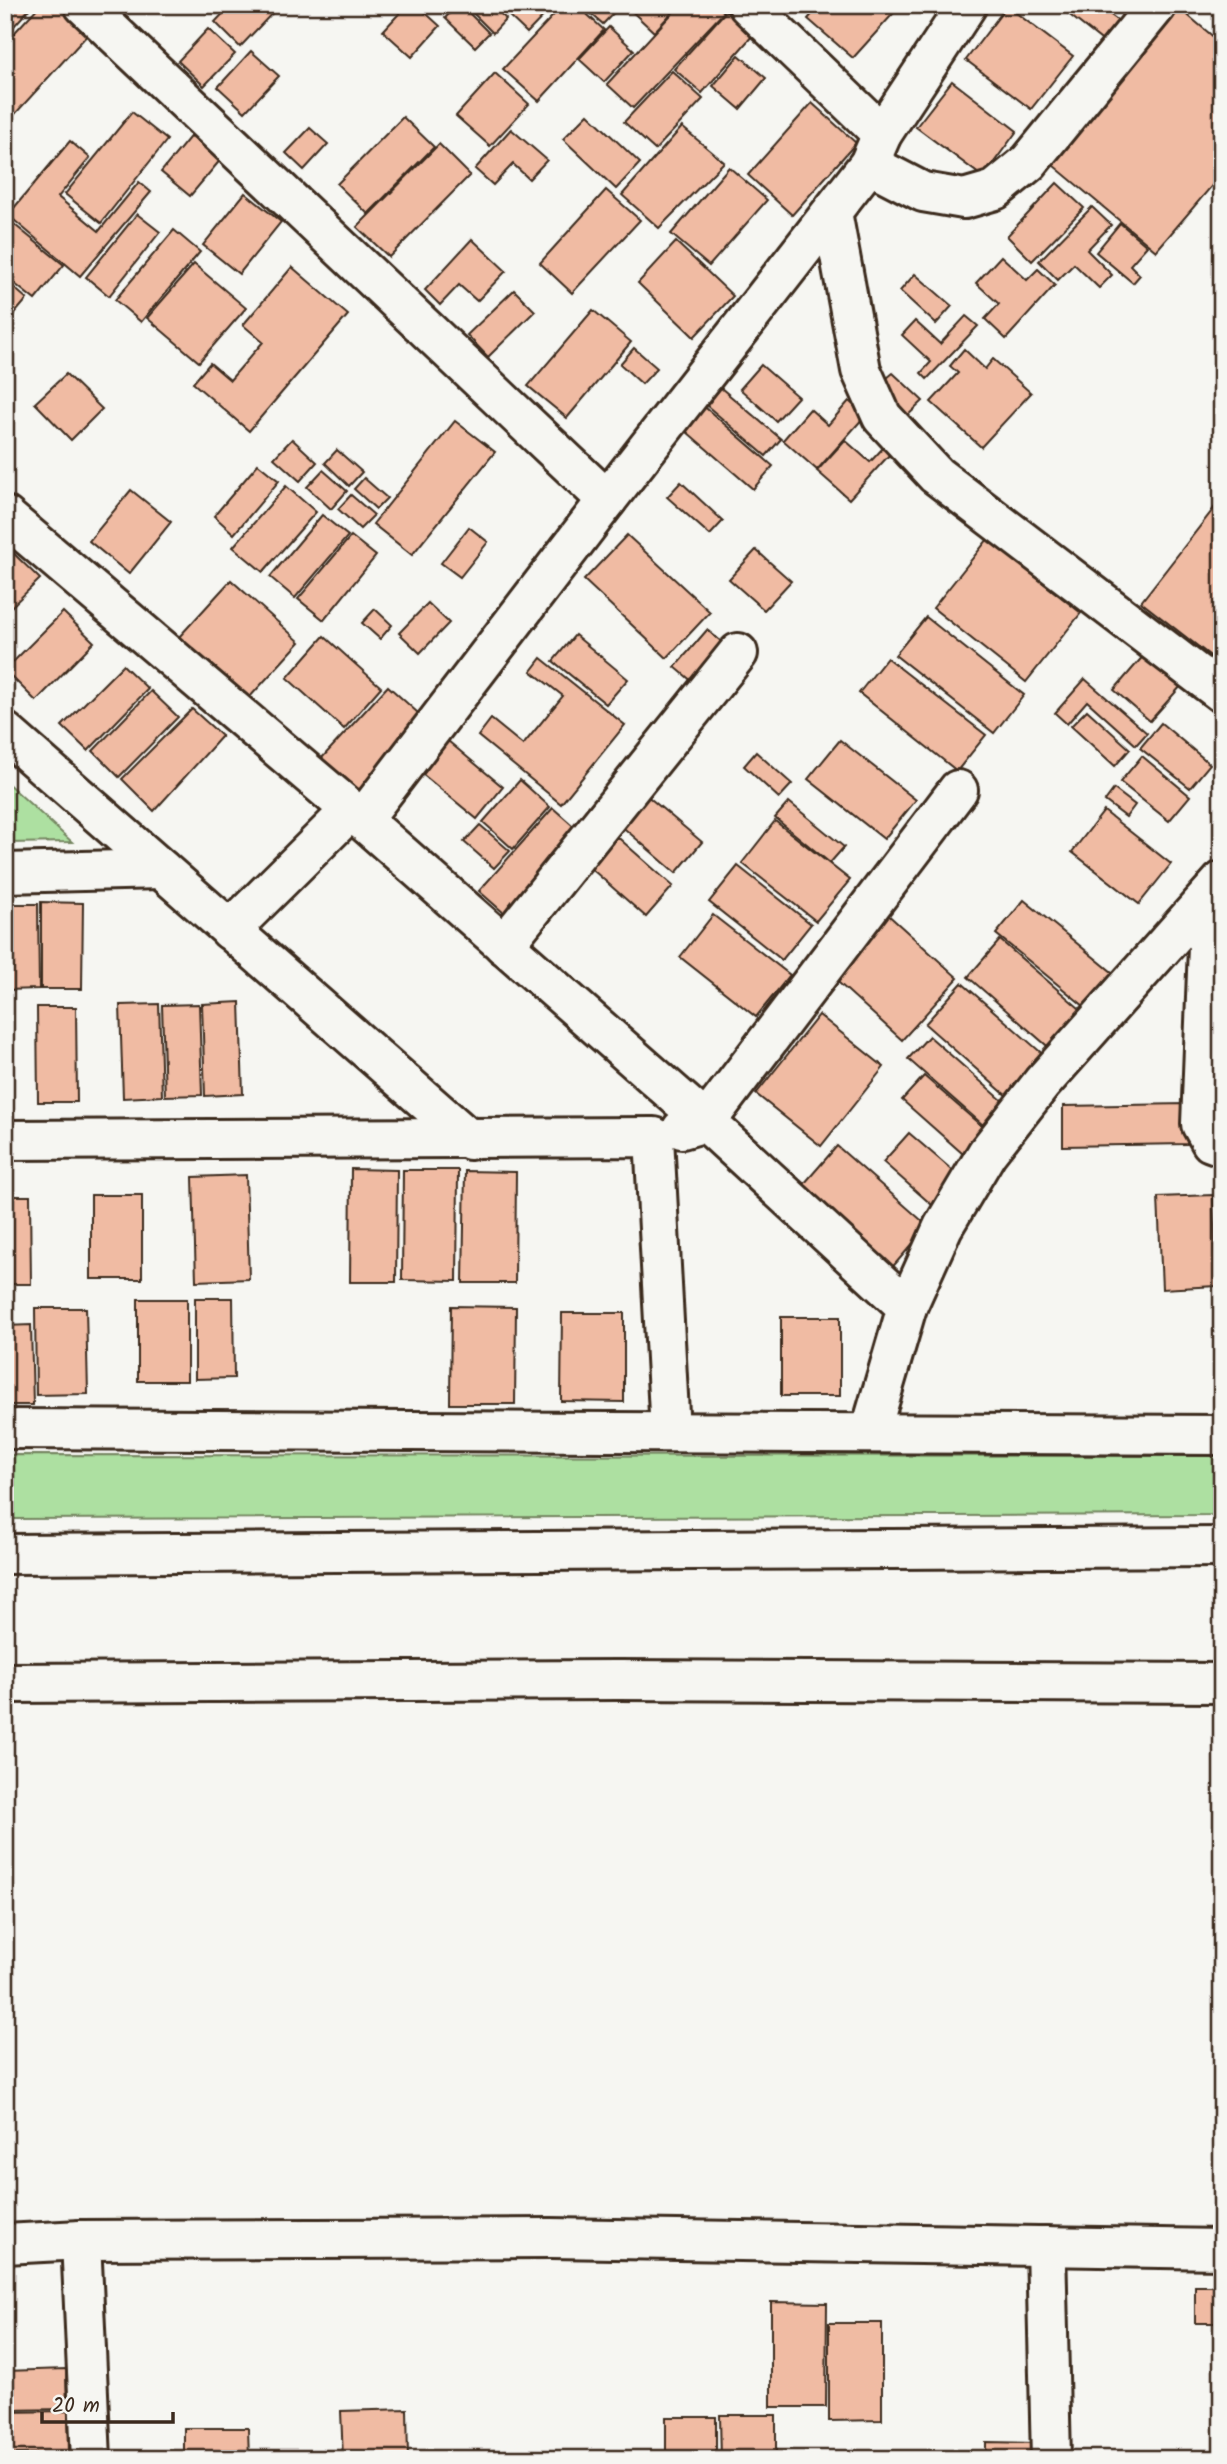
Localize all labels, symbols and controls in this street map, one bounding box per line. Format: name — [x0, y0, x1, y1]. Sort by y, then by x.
scale bar — [42, 2380, 173, 2424]
text: 20 m — [52, 2390, 100, 2423]

